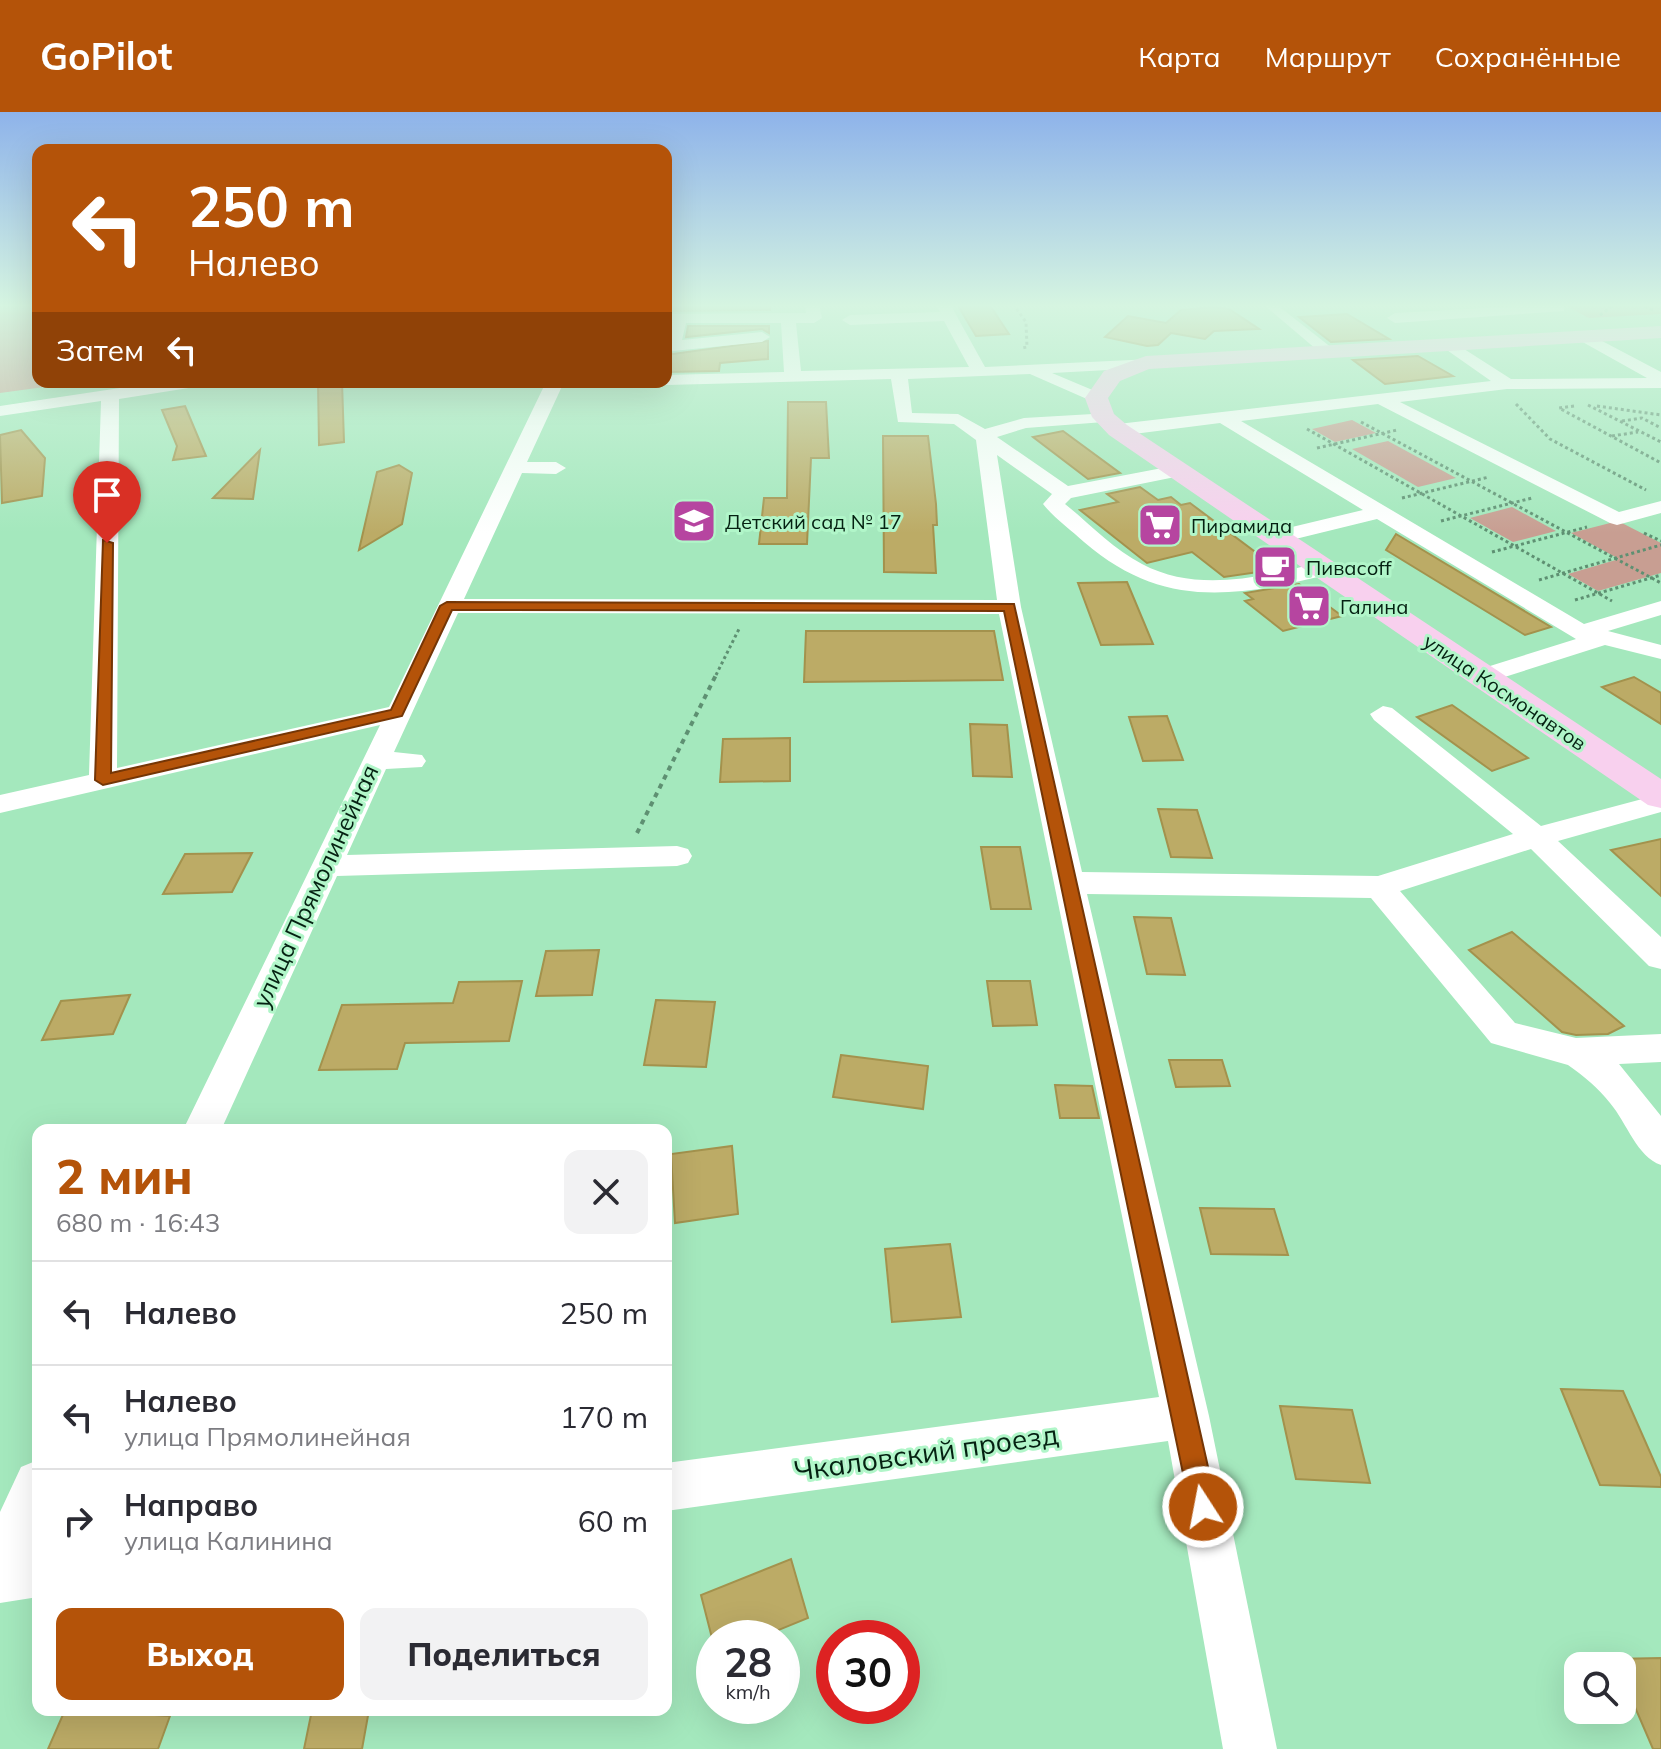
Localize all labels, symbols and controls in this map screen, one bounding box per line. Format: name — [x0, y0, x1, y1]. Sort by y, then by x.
text: GoPilot — [40, 32, 172, 80]
text: Карта — [1138, 39, 1221, 74]
text: Маршрут — [1265, 39, 1391, 74]
text: Сохранённые — [1435, 39, 1621, 74]
text: 250 m — [188, 171, 355, 241]
icon: left — [56, 176, 160, 280]
text: Налево — [188, 240, 320, 285]
icon: left — [160, 328, 204, 372]
text: Затем — [56, 331, 144, 369]
pin — [73, 461, 141, 543]
icon: arrive — [85, 473, 129, 517]
school or university icon: Детский сад № 17 — [670, 497, 718, 545]
supermarket icon: Пирамида — [1136, 501, 1184, 549]
place label: Детский сад № 17 — [725, 509, 902, 534]
place label: Пирамида — [1191, 513, 1292, 538]
cafe icon: Пивасоff — [1251, 543, 1299, 591]
place label: Пивасоff — [1306, 555, 1392, 580]
supermarket icon: Галина — [1285, 582, 1333, 630]
place label: Галина — [1340, 594, 1408, 619]
street label: улица Космонавтов — [1419, 628, 1591, 756]
street label: улица Прямолинейная — [245, 760, 385, 1012]
text: 2 мин — [56, 1146, 193, 1206]
button: close — [564, 1150, 648, 1234]
text: 680 m · 16:43 — [56, 1206, 220, 1239]
icon: left — [56, 1291, 100, 1335]
text: Налево — [124, 1294, 237, 1332]
text: 250 m — [560, 1294, 648, 1332]
text: Налево — [124, 1382, 237, 1420]
icon: left — [56, 1395, 100, 1439]
text: 170 m — [560, 1398, 648, 1436]
street label: Чкаловский проезд — [791, 1416, 1061, 1488]
text: улица Прямолинейная — [124, 1420, 411, 1453]
position arrow — [1161, 1465, 1245, 1549]
text: Направо — [124, 1486, 258, 1524]
icon: right — [56, 1499, 100, 1543]
text: 60 m — [578, 1502, 648, 1540]
text: улица Калинина — [124, 1524, 333, 1557]
button: Выход — [56, 1608, 344, 1700]
button: Поделиться — [360, 1608, 648, 1700]
speed limit sign: 30 — [816, 1620, 920, 1724]
text: 28 — [724, 1637, 772, 1687]
map controls — [1564, 1652, 1636, 1724]
button: search — [1564, 1652, 1636, 1724]
text: km/h — [725, 1679, 771, 1704]

